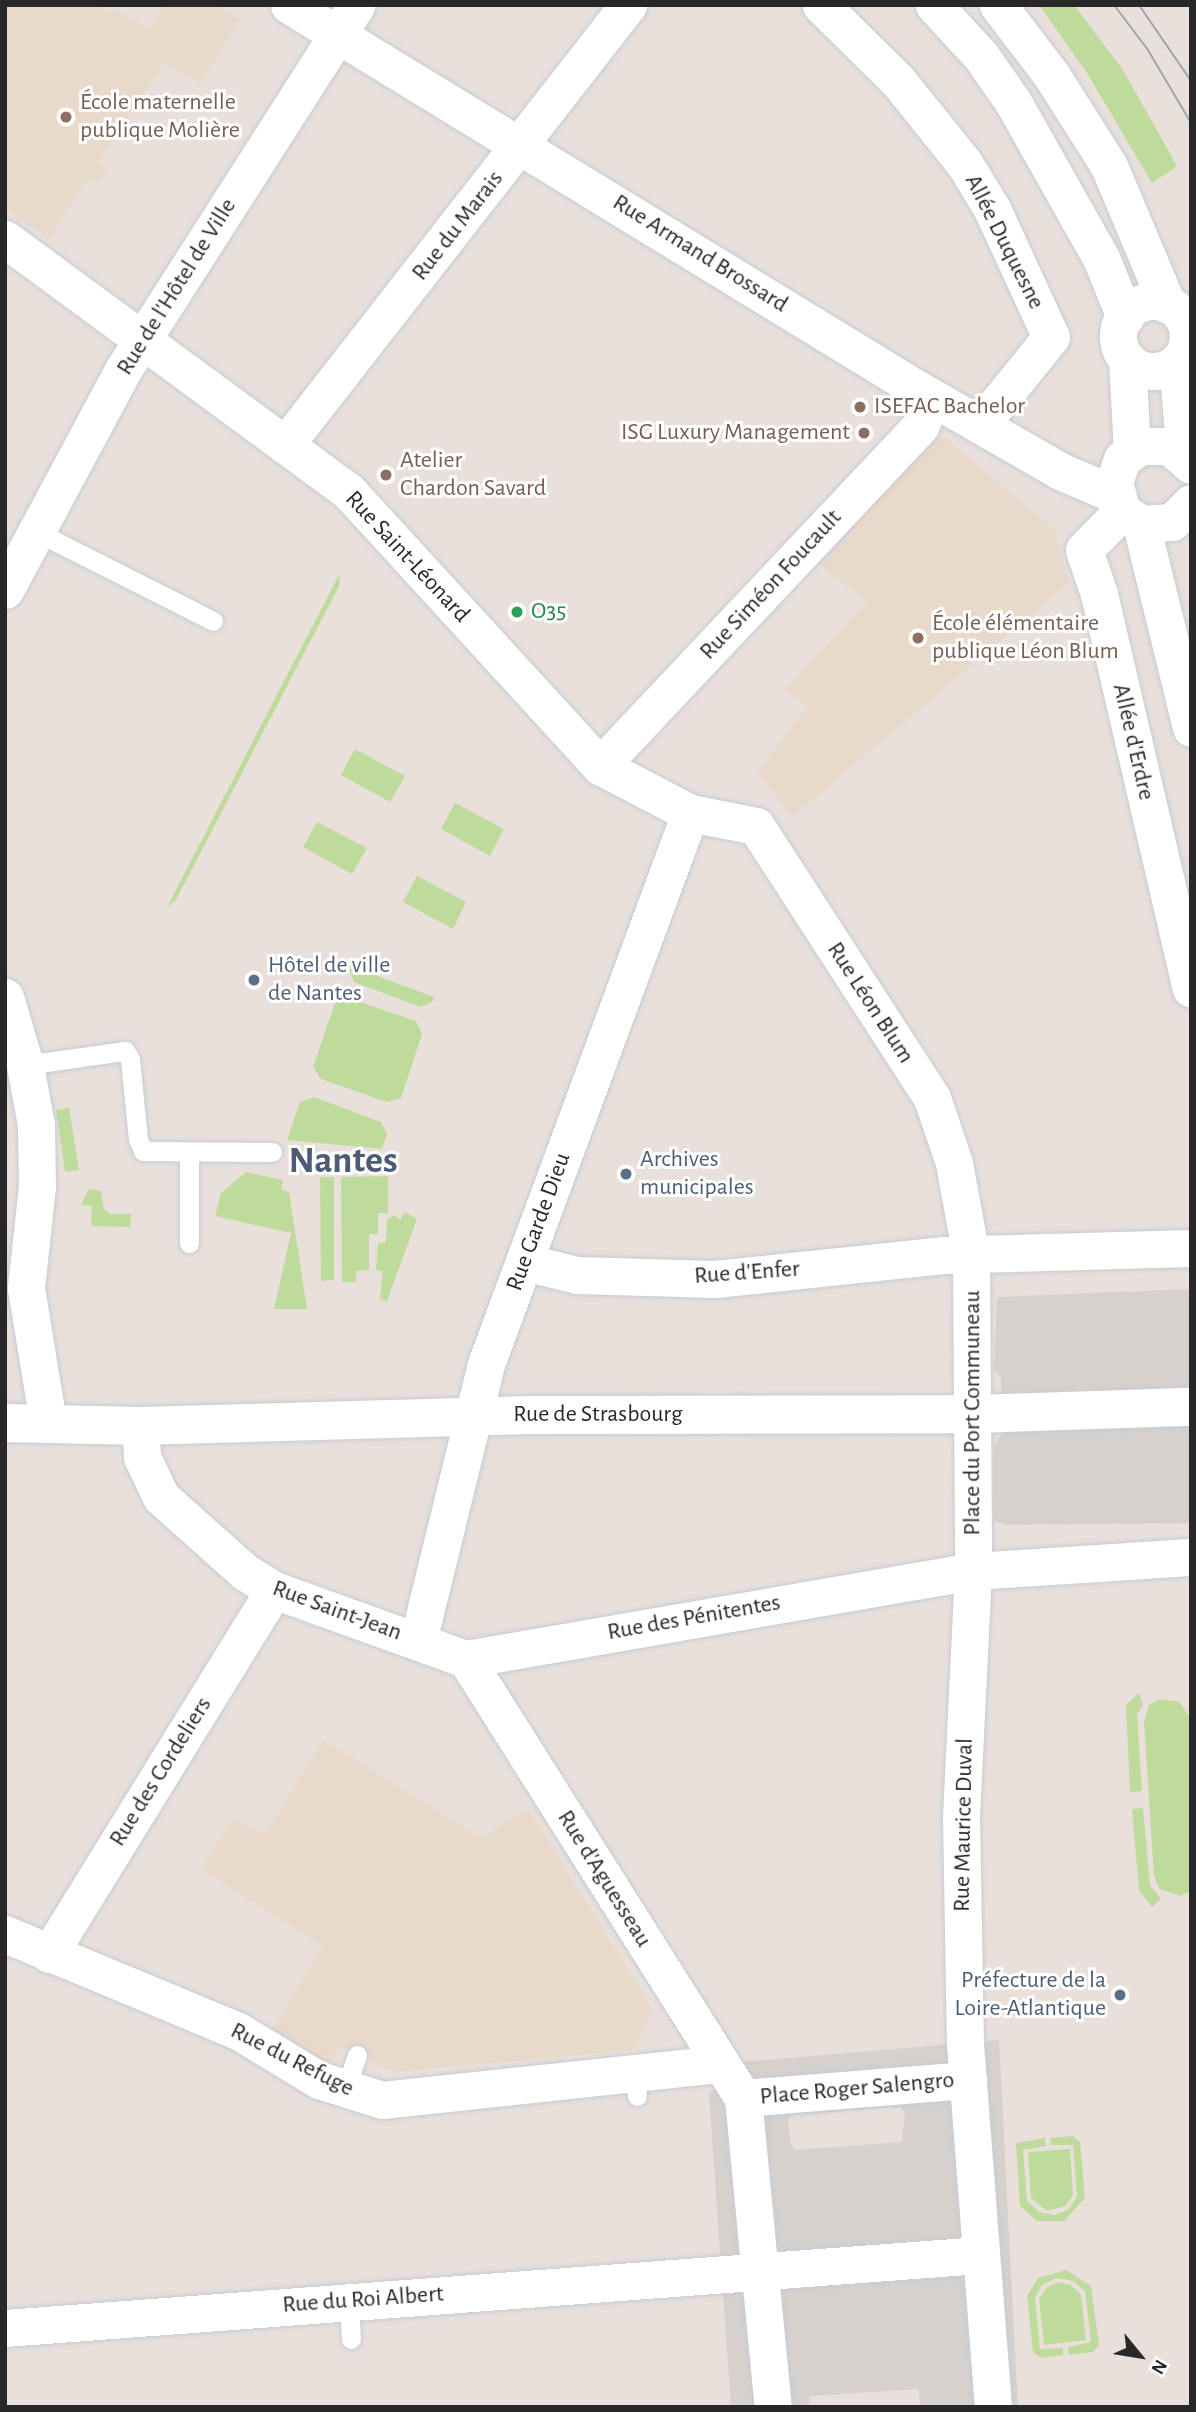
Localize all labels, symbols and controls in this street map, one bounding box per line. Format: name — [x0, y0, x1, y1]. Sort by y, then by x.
place label: École maternelle publique Molière — [80, 89, 240, 145]
marker: École maternelle publique Molière — [58, 109, 74, 125]
street label: Rue du Marais — [406, 165, 510, 287]
street label: Allée Duquesne — [958, 170, 1050, 314]
street label: Rue Armand Brossard — [607, 188, 793, 320]
street label: Rue de l'Hôtel de Ville — [111, 193, 243, 381]
place label: ISEFAC Bachelor — [874, 393, 1025, 421]
marker: ISEFAC Bachelor — [852, 399, 868, 415]
place label: ISG Luxury Management — [621, 419, 850, 447]
marker: ISG Luxury Management — [856, 425, 872, 441]
place label: Atelier Chardon Savard — [400, 447, 546, 503]
marker: Atelier Chardon Savard — [378, 467, 394, 483]
street label: Rue Saint-Léonard — [339, 485, 475, 629]
street label: Rue Siméon Foucault — [694, 504, 848, 666]
place label: O35 — [531, 598, 566, 626]
marker: O35 — [509, 604, 525, 620]
place label: École élémentaire publique Léon Blum — [932, 610, 1119, 666]
marker: École élémentaire publique Léon Blum — [910, 630, 926, 646]
street label: Allée d'Erdre — [1106, 681, 1160, 803]
street label: Rue Léon Blum — [820, 937, 920, 1069]
place label: Hôtel de ville de Nantes — [268, 952, 390, 1008]
marker: Hôtel de ville de Nantes — [246, 972, 262, 988]
district label: Nantes — [288, 1139, 398, 1185]
place label: Archives municipales — [640, 1146, 754, 1202]
street label: Rue Garde Dieu — [501, 1149, 577, 1295]
marker: Archives municipales — [618, 1166, 634, 1182]
street label: Rue d'Enfer — [693, 1255, 801, 1291]
street label: Place du Port Communeau — [959, 1290, 987, 1536]
street label: Rue de Strasbourg — [513, 1401, 683, 1429]
street label: Rue Saint-Jean — [268, 1574, 406, 1648]
street label: Rue des Pénitentes — [605, 1589, 783, 1647]
street label: Rue des Cordeliers — [104, 1692, 218, 1852]
street label: Rue Maurice Duval — [948, 1738, 980, 1912]
street label: Rue d'Aguesseau — [550, 1805, 658, 1953]
place label: Préfecture de la Loire-Atlantique — [955, 1967, 1106, 2023]
marker: Préfecture de la Loire-Atlantique — [1112, 1987, 1128, 2003]
street label: Rue du Refuge — [226, 2017, 358, 2103]
street label: Place Roger Salengro — [759, 2066, 955, 2112]
street label: Rue du Roi Albert — [282, 2280, 444, 2320]
north arrow — [1105, 2321, 1175, 2391]
text: N — [1147, 2356, 1170, 2377]

